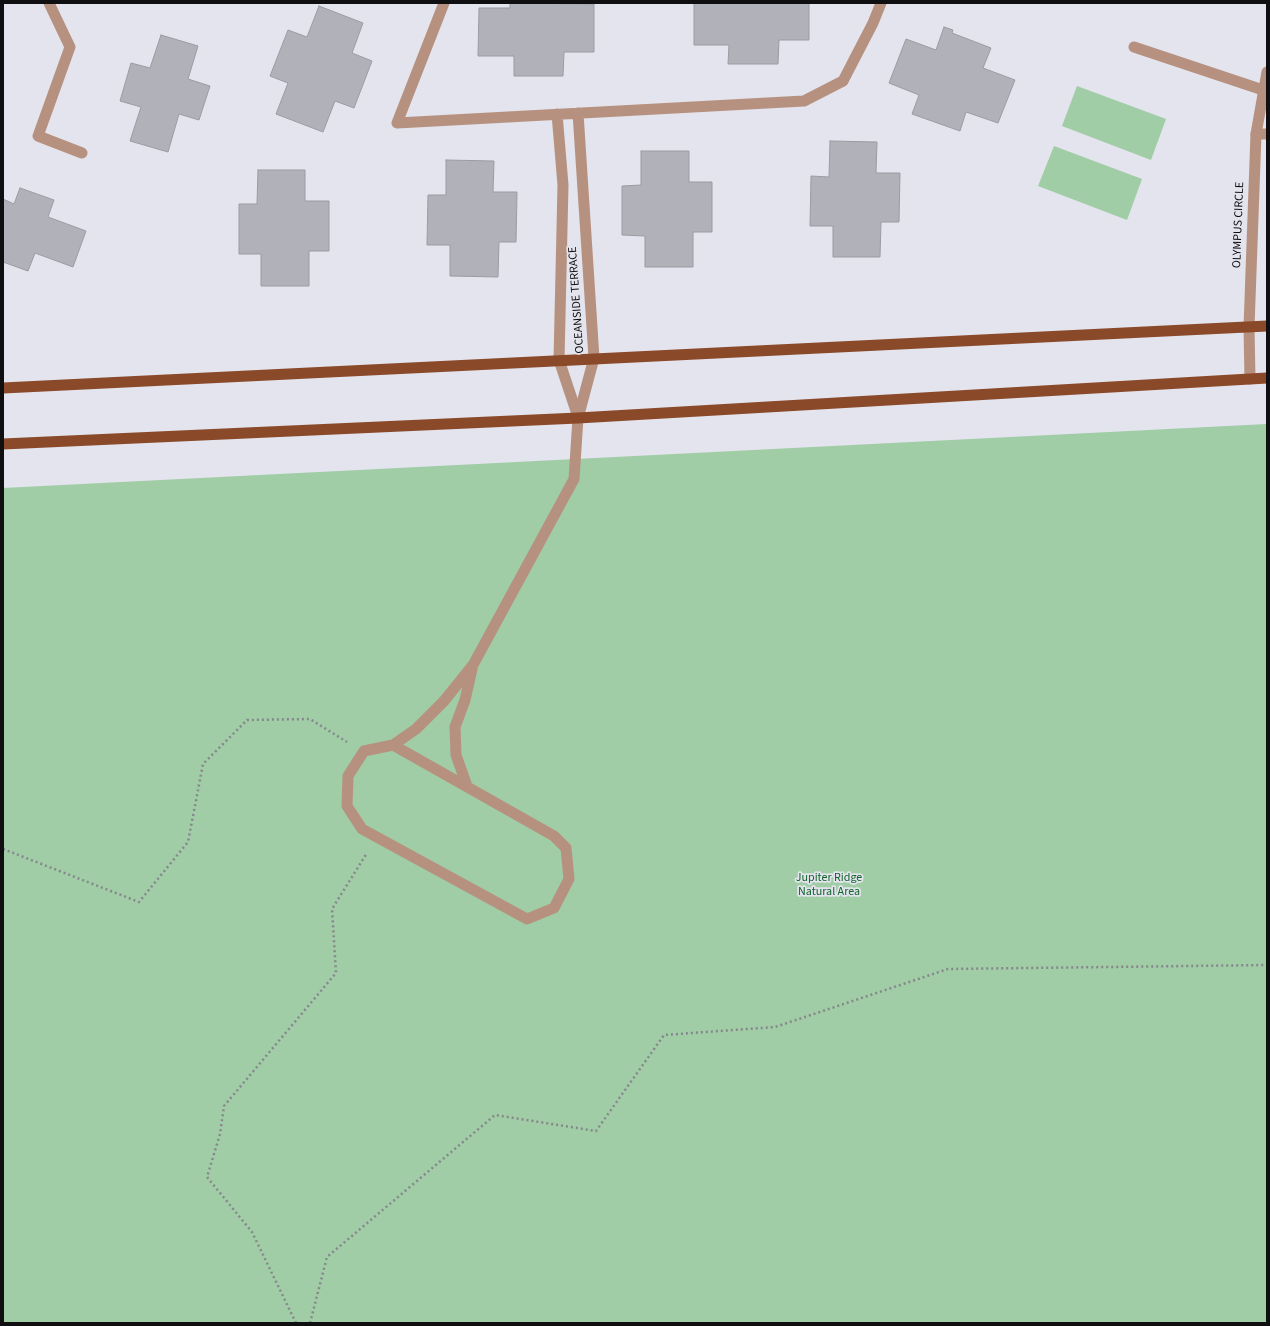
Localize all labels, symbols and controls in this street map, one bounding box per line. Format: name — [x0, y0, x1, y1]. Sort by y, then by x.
street label: OLYMPUS CIRCLE — [1230, 182, 1248, 268]
street label: OCEANSIDE TERRACE — [566, 246, 588, 354]
park label: Jupiter Ridge Natural Area — [796, 871, 862, 899]

